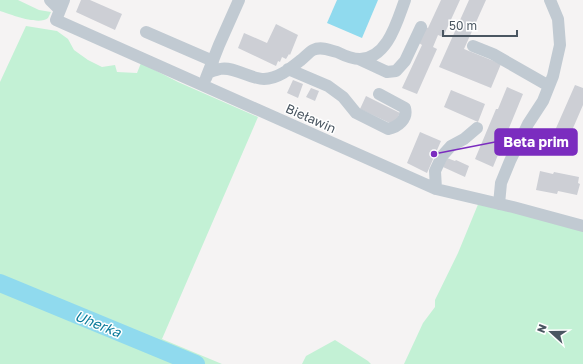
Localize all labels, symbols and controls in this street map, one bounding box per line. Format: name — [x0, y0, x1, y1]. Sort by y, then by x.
scale bar — [443, 12, 517, 38]
text: 50 m — [449, 18, 477, 33]
street label: Bieławin — [283, 100, 339, 136]
callout: Beta prim — [495, 129, 577, 155]
text: Beta prim — [503, 133, 569, 150]
water label: Uherka — [73, 307, 125, 341]
north arrow — [531, 312, 571, 352]
text: N — [534, 322, 549, 334]

